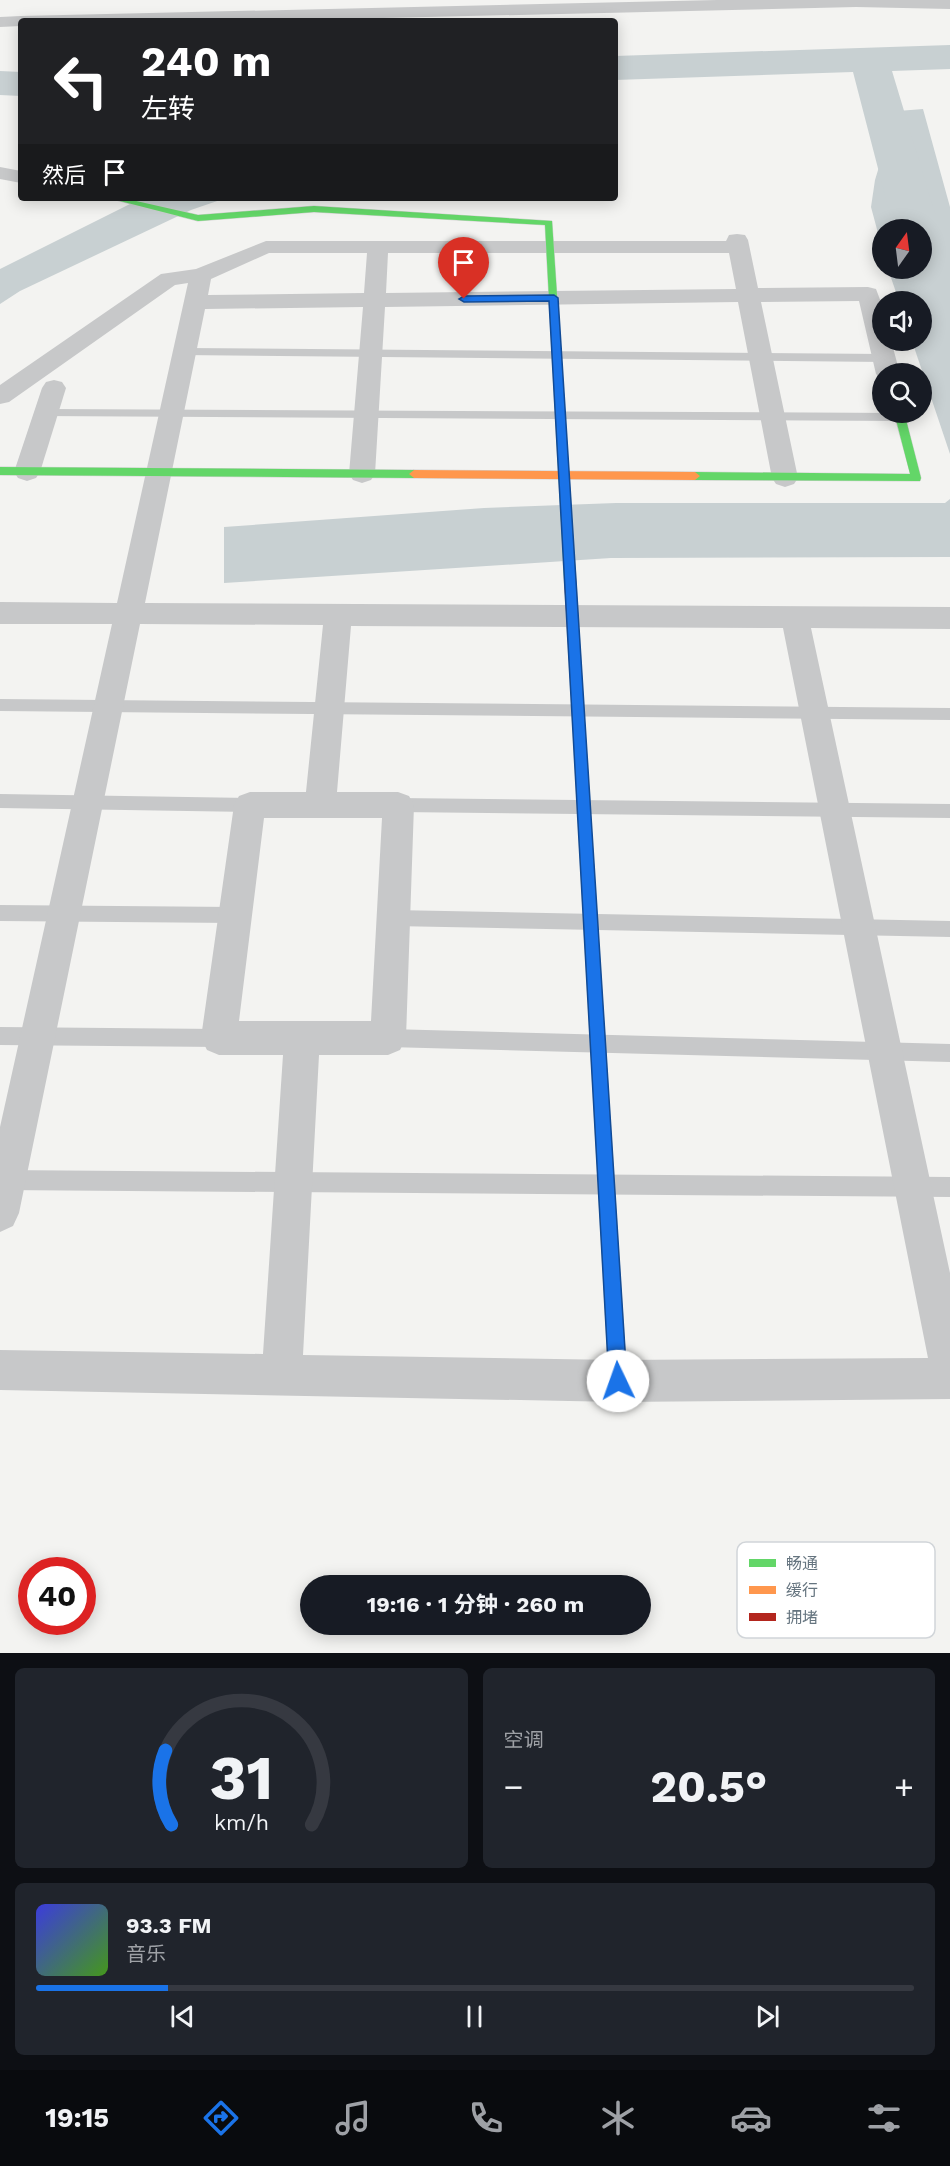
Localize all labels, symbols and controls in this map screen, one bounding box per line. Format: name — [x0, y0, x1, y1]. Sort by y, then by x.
text: 240 m — [141, 37, 271, 86]
icon: left — [42, 42, 120, 120]
text: 左转 — [141, 93, 195, 125]
icon: arrive — [98, 156, 131, 189]
text: 然后 — [42, 163, 86, 188]
north arrow — [872, 219, 932, 279]
map controls — [872, 219, 932, 423]
pin — [438, 237, 489, 299]
icon: arrive — [447, 246, 480, 279]
button: sound — [872, 291, 932, 351]
button: search — [872, 363, 932, 423]
position arrow — [586, 1349, 650, 1413]
legend — [737, 1542, 935, 1638]
text: 畅通 — [786, 1554, 818, 1573]
speed limit sign: 40 — [18, 1557, 96, 1635]
text: 缓行 — [786, 1581, 818, 1600]
text: 19:16 · 1 分钟 · 260 m — [367, 1592, 584, 1617]
text: 拥堵 — [786, 1608, 818, 1627]
text: 空调 — [504, 1728, 544, 1752]
text: 31 — [209, 1741, 273, 1814]
text: 20.5° — [650, 1760, 767, 1813]
text: − — [504, 1767, 523, 1806]
text: + — [894, 1767, 914, 1806]
text: km/h — [214, 1810, 269, 1835]
text: 93.3 FM — [126, 1913, 212, 1938]
text: 音乐 — [126, 1942, 166, 1966]
icon: previous — [166, 2000, 199, 2033]
icon: pause — [458, 2000, 491, 2033]
icon: next — [751, 2000, 784, 2033]
icon: directions — [200, 2097, 242, 2139]
icon: music — [332, 2097, 374, 2139]
icon: phone — [465, 2097, 507, 2139]
icon: climate — [597, 2097, 639, 2139]
icon: car — [730, 2097, 772, 2139]
icon: filters — [863, 2097, 905, 2139]
text: 19:15 — [45, 2102, 109, 2134]

